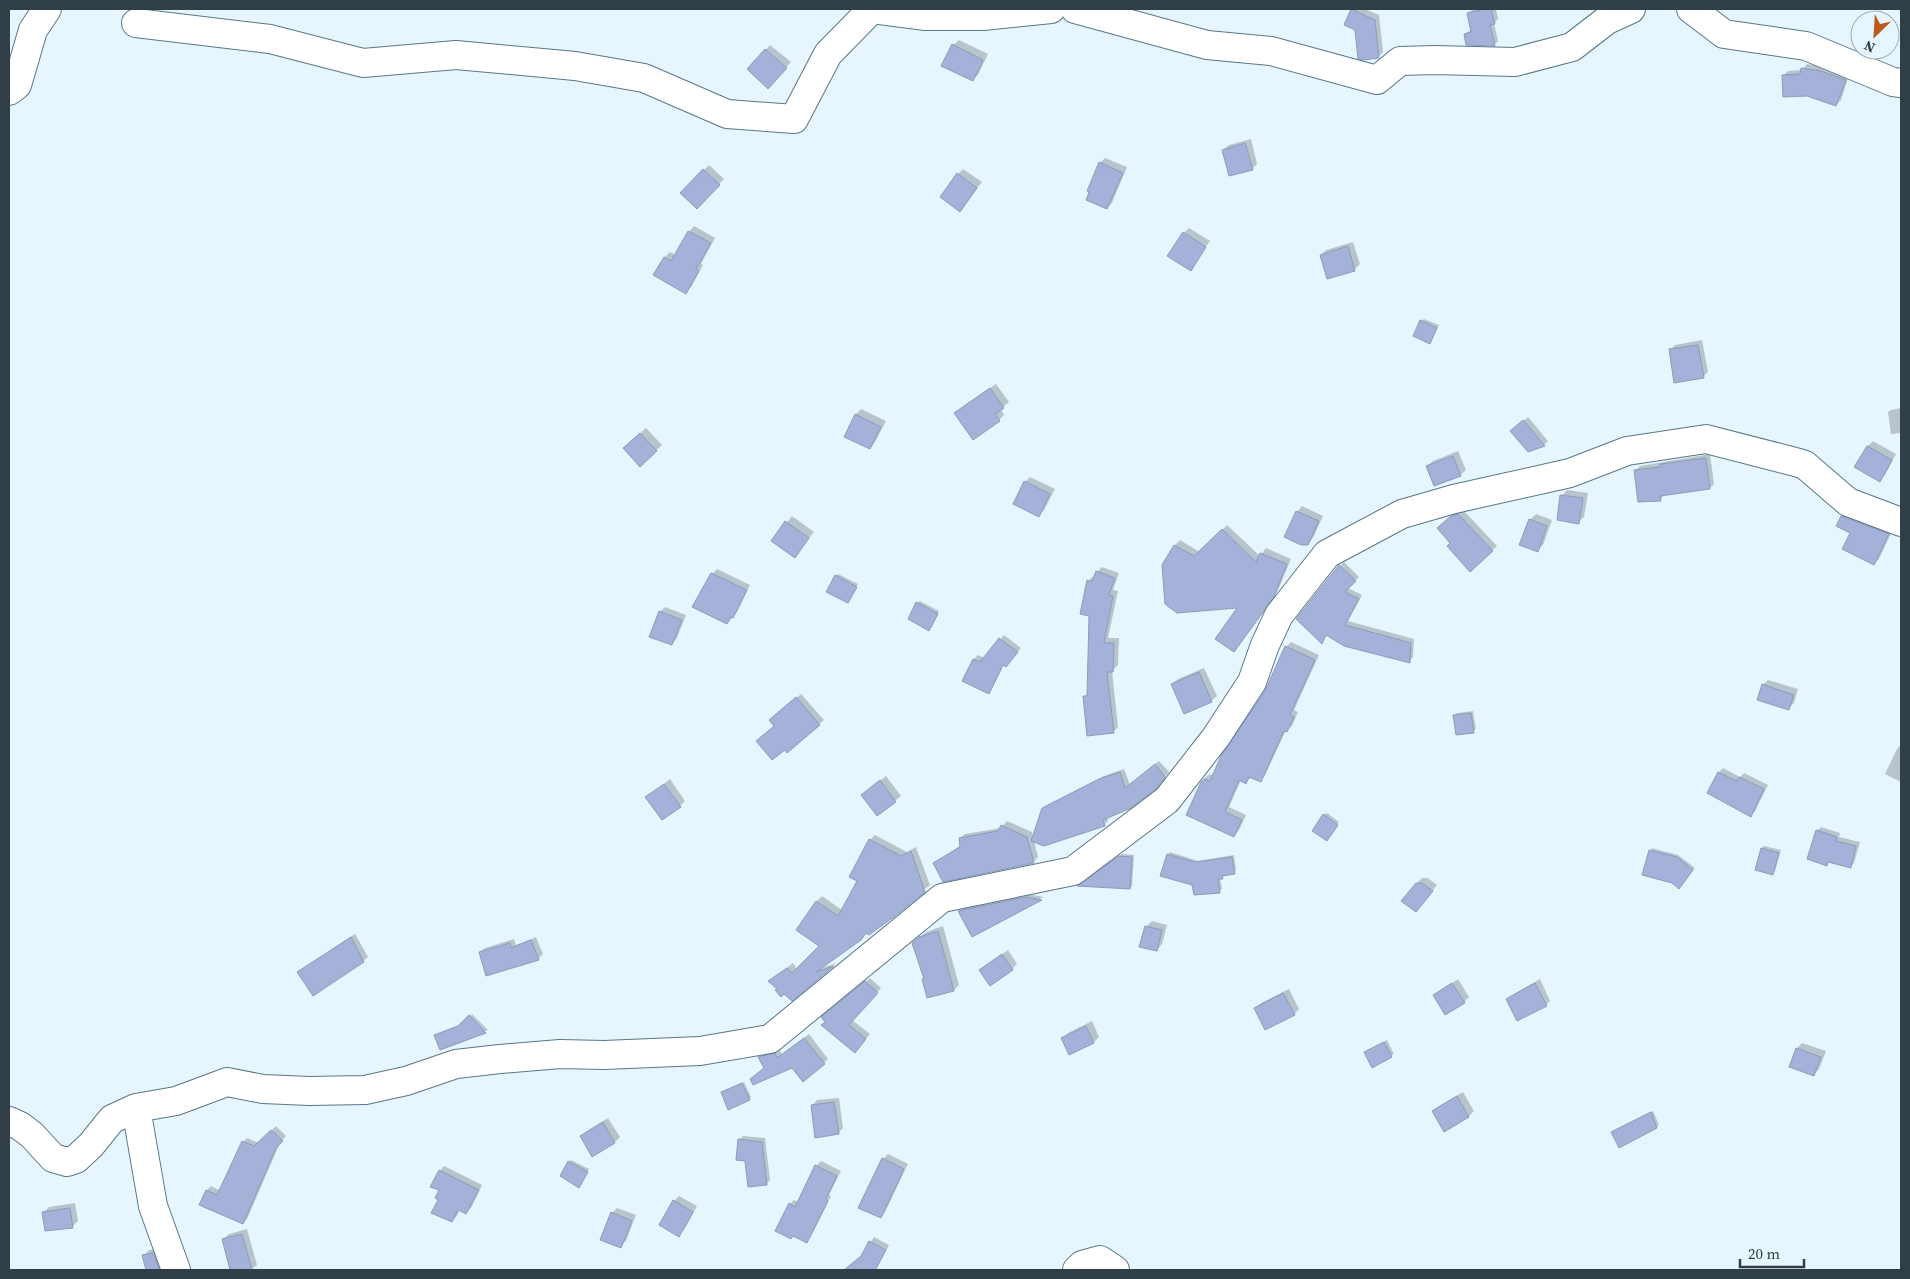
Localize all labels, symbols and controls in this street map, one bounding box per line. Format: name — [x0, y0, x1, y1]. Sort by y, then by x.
north arrow — [1850, 10, 1900, 60]
text: N — [1861, 36, 1878, 58]
scale bar — [1740, 1236, 1804, 1268]
text: 20 m — [1748, 1243, 1780, 1264]

